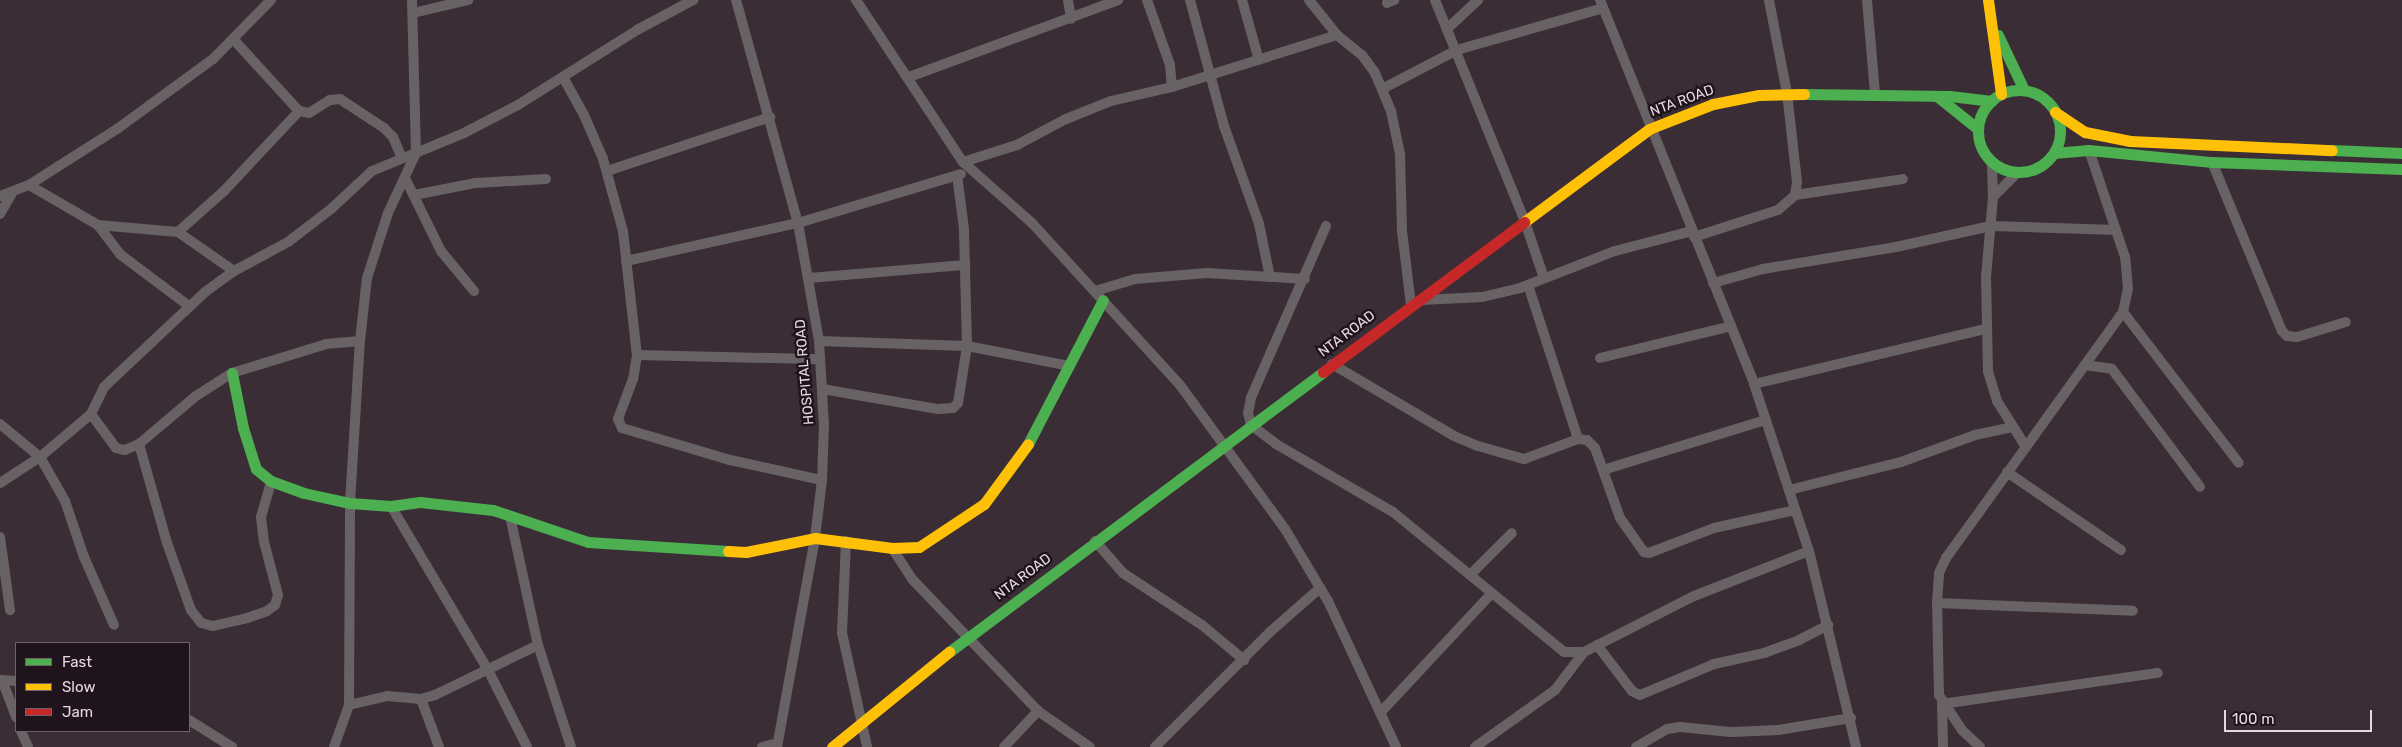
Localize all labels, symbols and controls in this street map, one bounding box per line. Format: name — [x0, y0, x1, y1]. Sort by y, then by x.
street label: NTA ROAD — [1648, 82, 1716, 120]
street label: NTA ROAD — [1315, 307, 1379, 361]
street label: HOSPITAL ROAD — [792, 318, 818, 426]
street label: NTA ROAD — [991, 550, 1055, 604]
legend — [15, 642, 190, 732]
text: Fast — [62, 653, 92, 671]
text: Slow — [62, 678, 95, 696]
scale bar — [2227, 700, 2374, 732]
text: Jam — [62, 703, 93, 721]
text: 100 m — [2232, 710, 2274, 728]

